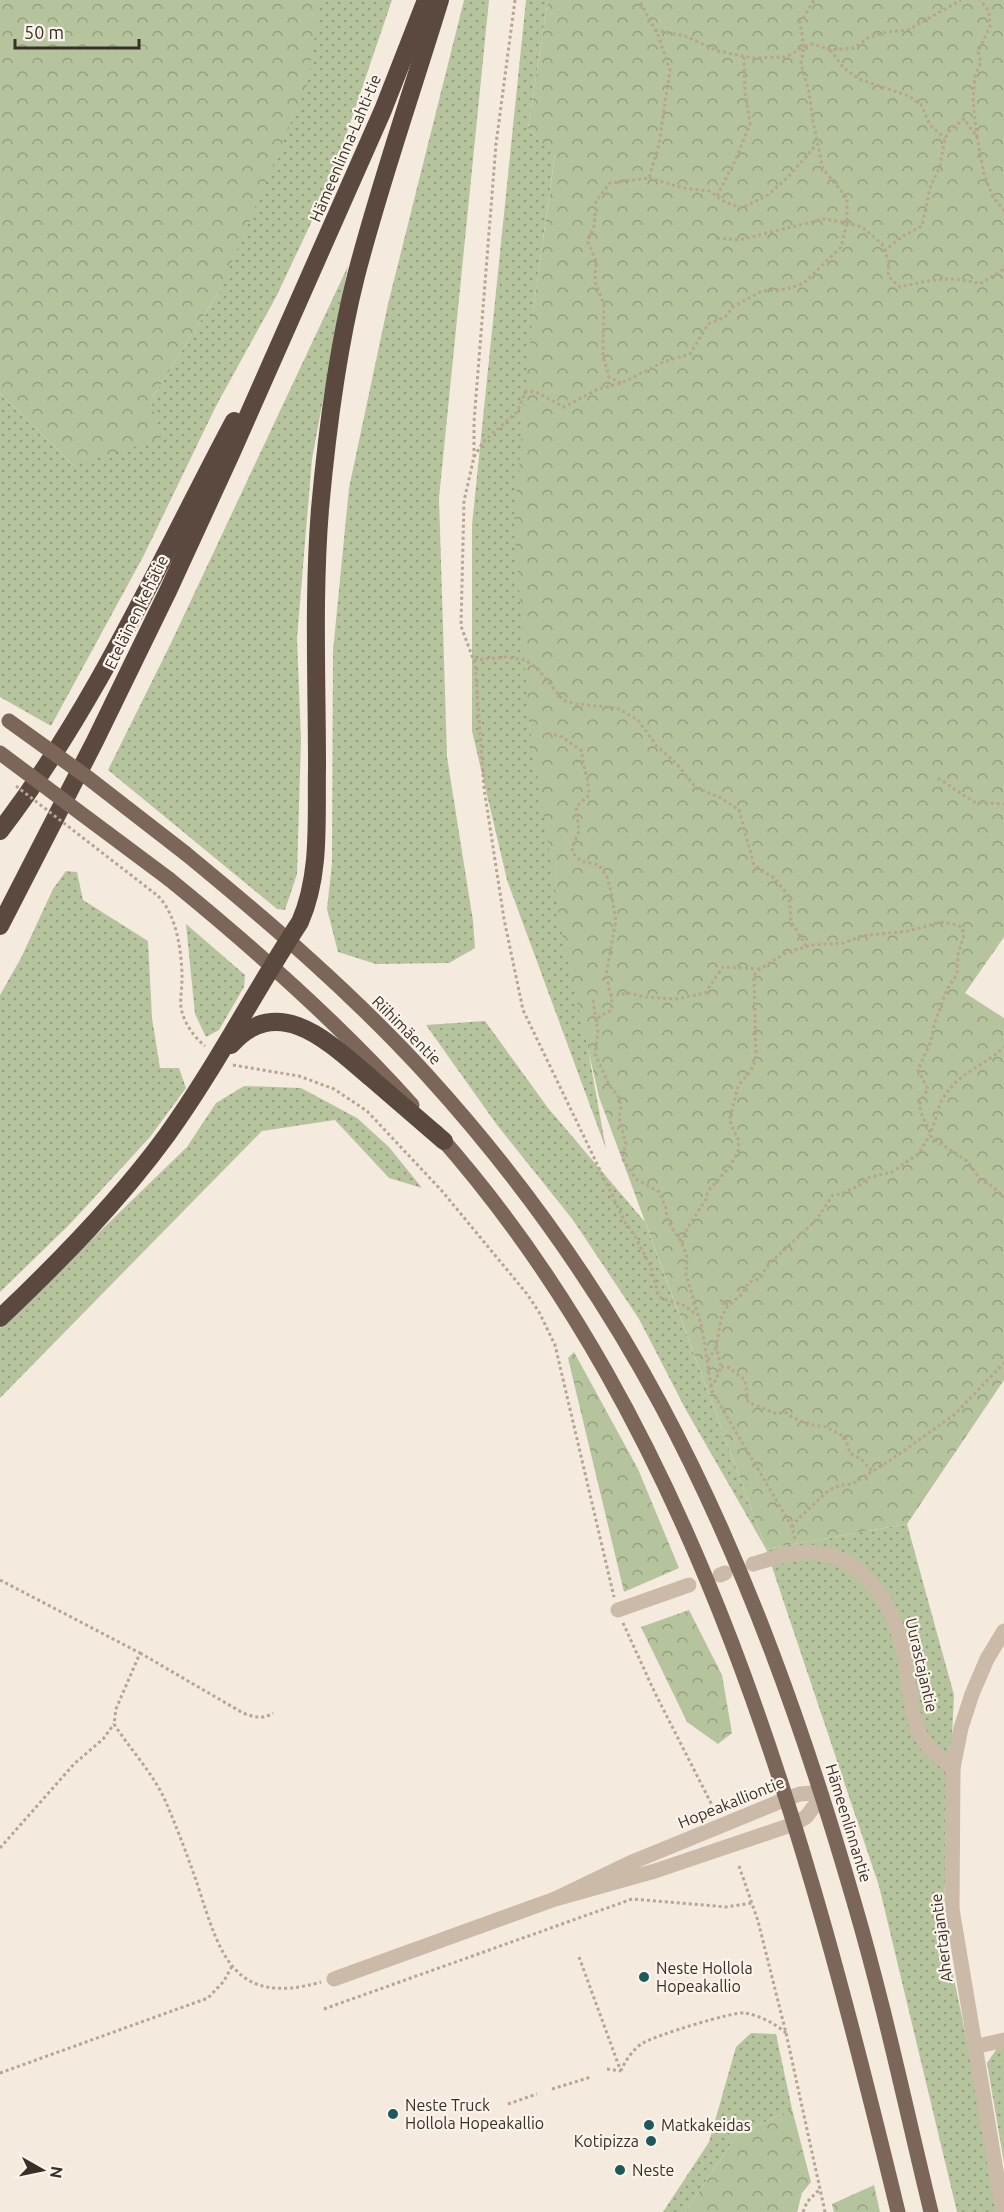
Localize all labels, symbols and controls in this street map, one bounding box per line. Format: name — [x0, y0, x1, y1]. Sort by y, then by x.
scale bar — [15, 12, 140, 50]
text: 50 m — [24, 22, 64, 42]
street label: Hämeenlinna-Lahti-tie — [306, 72, 384, 224]
street label: Eteläinen kehätie — [101, 552, 171, 672]
street label: Riihimäentie — [369, 992, 445, 1068]
street label: Uurastajantie — [902, 1616, 942, 1714]
street label: Hämeenlinnantie — [822, 1762, 876, 1884]
street label: Hopeakalliontie — [675, 1772, 787, 1832]
street label: Ahertajantie — [927, 1893, 955, 1983]
place label: Neste Hollola Hopeakallio — [656, 1959, 753, 1995]
marker: Neste Hollola Hopeakallio — [637, 1970, 651, 1984]
place label: Neste Truck Hollola Hopeakallio — [405, 2096, 544, 2132]
marker: Neste Truck Hollola Hopeakallio — [386, 2107, 400, 2121]
place label: Matkakeidas — [661, 2116, 751, 2134]
marker: Matkakeidas — [642, 2118, 656, 2132]
place label: Kotipizza — [574, 2132, 639, 2150]
marker: Kotipizza — [644, 2134, 658, 2148]
north arrow — [12, 2140, 72, 2200]
place label: Neste — [632, 2161, 674, 2179]
marker: Neste — [613, 2163, 627, 2177]
text: N — [47, 2165, 67, 2180]

